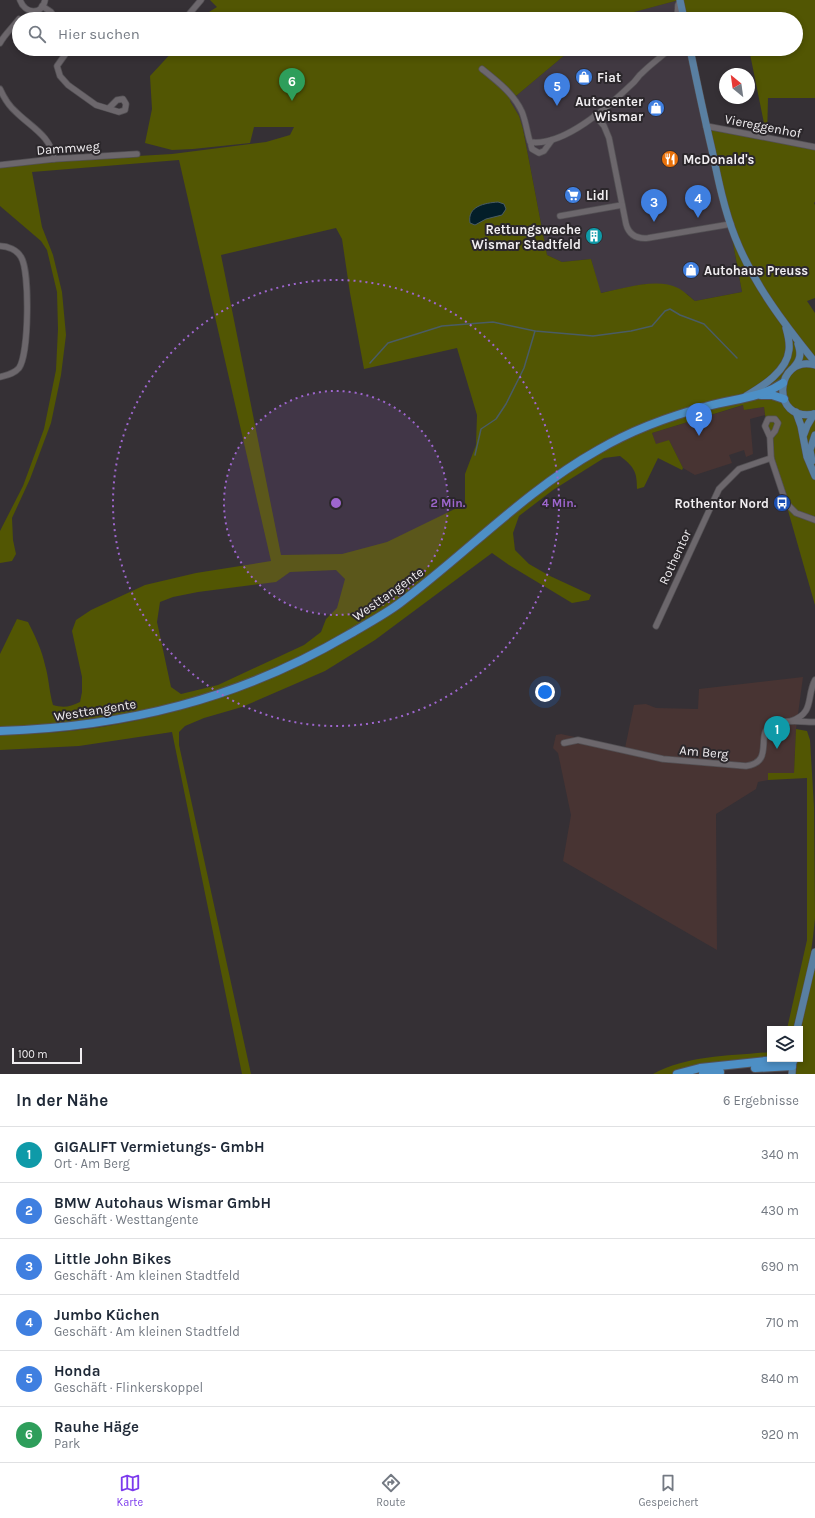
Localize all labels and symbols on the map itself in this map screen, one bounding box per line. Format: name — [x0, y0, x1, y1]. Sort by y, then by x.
shop icon: Fiat — [574, 67, 594, 87]
pin: 6 — [279, 68, 305, 101]
north arrow — [719, 68, 755, 104]
place label: Fiat — [597, 70, 621, 85]
pin: 5 — [544, 73, 570, 106]
place label: Autocenter Wismar — [575, 94, 644, 124]
shop icon: Autocenter Wismar — [646, 98, 666, 118]
street label: Viereggenhof — [723, 111, 803, 141]
street label: Dammweg — [36, 138, 101, 158]
restaurant icon: McDonald's — [660, 149, 680, 169]
place label: McDonald's — [683, 152, 755, 167]
supermarket icon: Lidl — [563, 185, 583, 205]
pin: 4 — [685, 185, 711, 218]
place label: Lidl — [586, 188, 609, 203]
pin: 3 — [641, 189, 667, 222]
place label: Rettungswache Wismar Stadtfeld — [472, 222, 581, 252]
building icon: Rettungswache Wismar Stadtfeld — [584, 226, 604, 246]
shop icon: Autohaus Preuss — [681, 260, 701, 280]
place label: Autohaus Preuss — [704, 263, 808, 278]
pin: 2 — [686, 403, 712, 436]
bus stop icon: Rothentor Nord — [772, 493, 792, 513]
centre of rings — [329, 496, 343, 510]
text: 2 Min. — [431, 496, 466, 510]
text: 4 Min. — [542, 496, 577, 510]
place label: Rothentor Nord — [674, 496, 769, 511]
street label: Rothentor — [656, 527, 694, 587]
street label: Westtangente — [350, 564, 427, 624]
your location — [535, 682, 555, 702]
street label: Westtangente — [53, 696, 137, 724]
pin: 1 — [764, 716, 790, 749]
street label: Am Berg — [679, 742, 730, 762]
scale bar — [12, 1046, 82, 1065]

